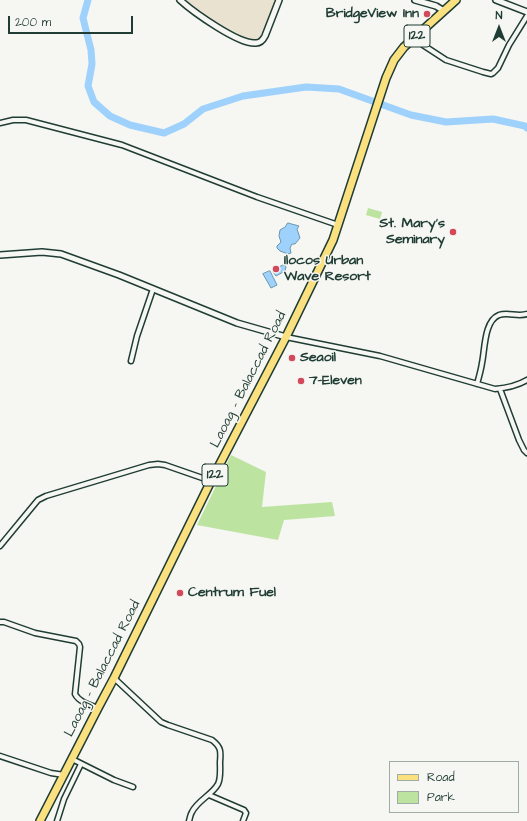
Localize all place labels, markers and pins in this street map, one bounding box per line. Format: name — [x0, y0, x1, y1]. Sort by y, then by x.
place label: BridgeView Inn — [326, 6, 419, 22]
marker: BridgeView Inn — [422, 9, 432, 19]
place label: St. Mary's Seminary — [379, 216, 445, 248]
marker: St. Mary's Seminary — [448, 227, 458, 237]
place label: Ilocos Urban Wave Resort — [284, 253, 371, 286]
marker: Ilocos Urban Wave Resort — [271, 264, 281, 274]
place label: Seaoil — [300, 350, 336, 366]
marker: Seaoil — [287, 353, 297, 363]
place label: 7-Eleven — [309, 373, 362, 389]
marker: 7-Eleven — [296, 376, 306, 386]
place label: Centrum Fuel — [188, 585, 276, 601]
marker: Centrum Fuel — [175, 588, 185, 598]

